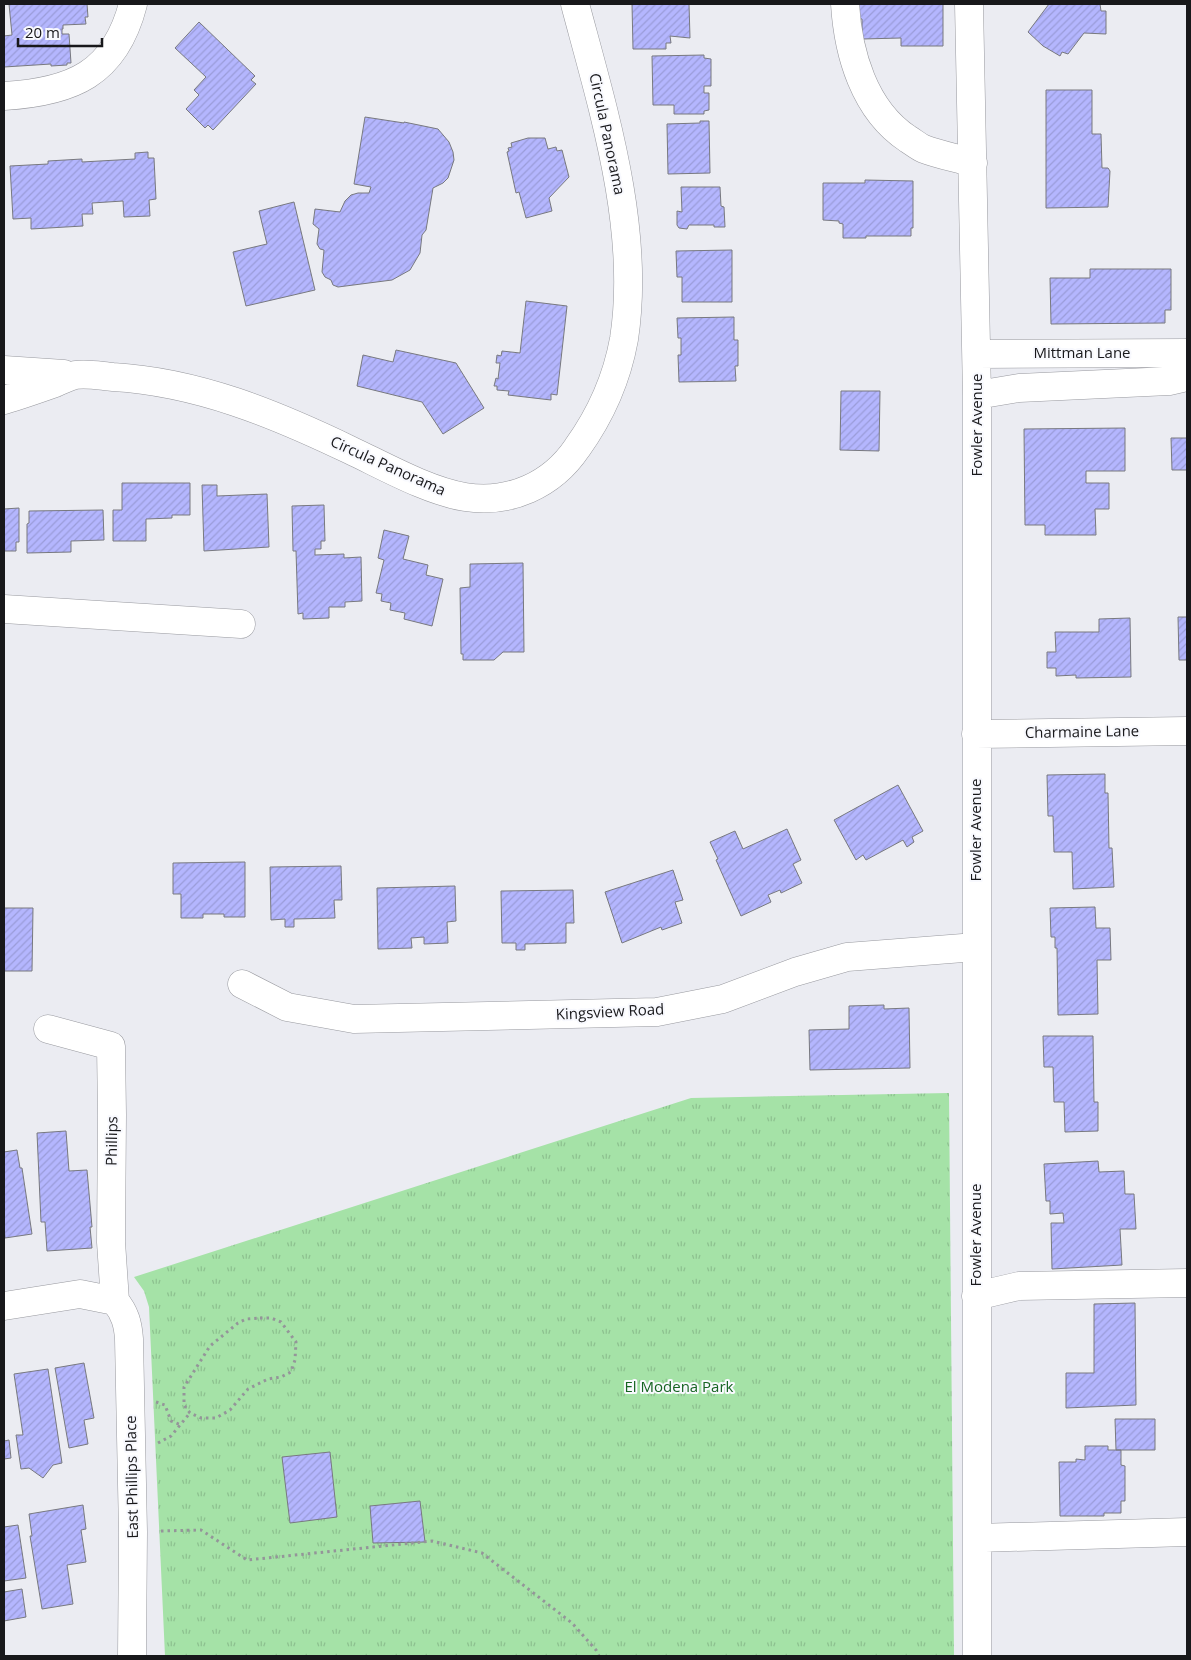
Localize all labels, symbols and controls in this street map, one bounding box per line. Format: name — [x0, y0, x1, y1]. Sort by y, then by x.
scale bar — [18, 15, 101, 47]
text: 20 m — [25, 22, 60, 42]
street label: Circula Panorama — [585, 71, 631, 197]
street label: Mittman Lane — [1033, 342, 1131, 362]
street label: Fowler Avenue — [966, 374, 986, 476]
street label: Circula Panorama — [328, 431, 449, 499]
street label: Charmaine Lane — [1025, 720, 1139, 742]
street label: Fowler Avenue — [965, 779, 985, 881]
street label: Kingsview Road — [555, 998, 665, 1024]
street label: Phillips — [101, 1116, 121, 1166]
street label: Fowler Avenue — [965, 1184, 985, 1286]
park label: El Modena Park — [625, 1376, 734, 1396]
street label: East Phillips Place — [120, 1415, 142, 1539]

